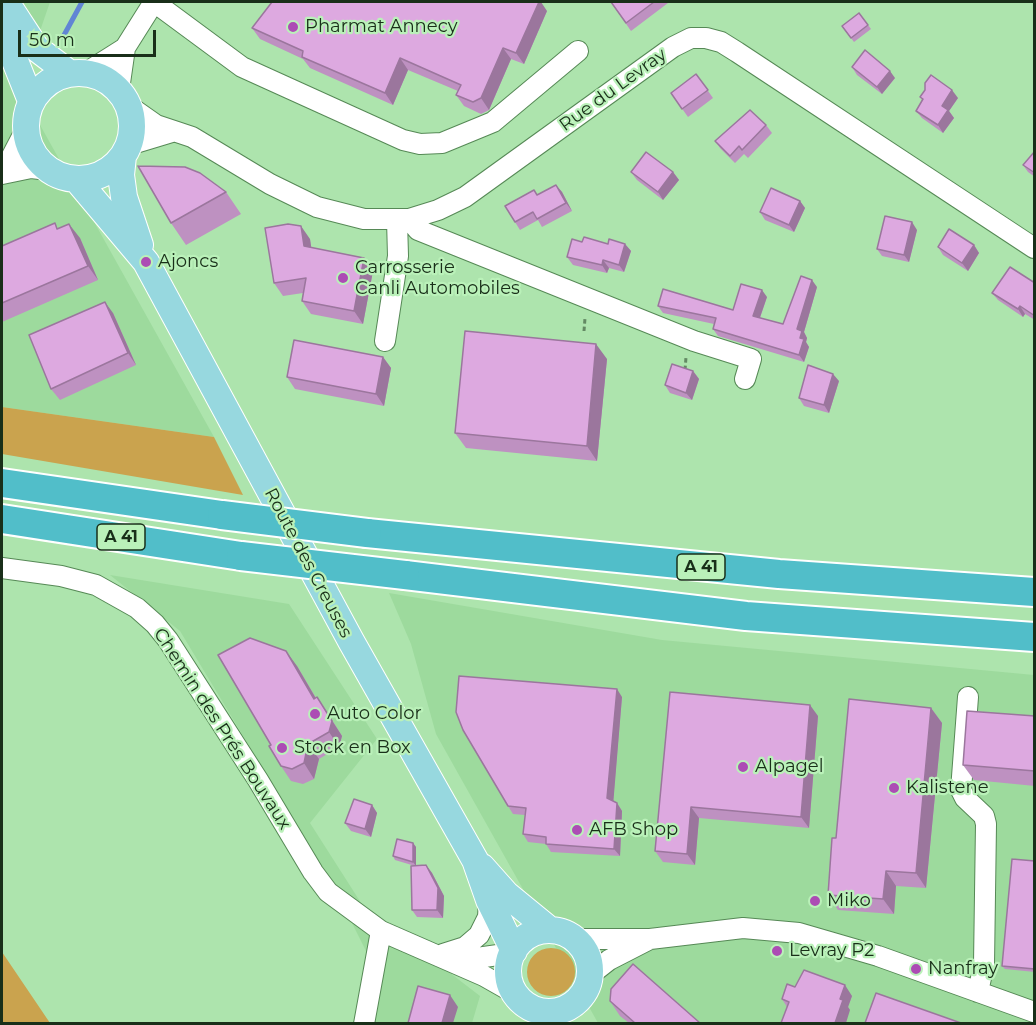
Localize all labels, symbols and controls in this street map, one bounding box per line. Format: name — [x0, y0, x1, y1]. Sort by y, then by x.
place label: Pharmat Annecy — [305, 16, 457, 38]
scale bar — [21, 18, 159, 56]
marker: Pharmat Annecy — [286, 20, 300, 34]
text: 50 m — [29, 29, 75, 51]
street label: Rue du Levray — [555, 44, 671, 136]
place label: Ajoncs — [158, 251, 218, 273]
marker: Ajoncs — [139, 255, 153, 269]
place label: Carrosserie Canli Automobiles — [355, 257, 520, 300]
marker: Carrosserie Canli Automobiles — [336, 271, 350, 285]
street label: Route des Creuses — [259, 484, 357, 642]
road number: A 41 — [97, 524, 145, 550]
road number: A 41 — [677, 554, 725, 580]
street label: Chemin des Prés Bouvaux — [149, 624, 295, 834]
place label: Auto Color — [327, 703, 422, 725]
marker: Auto Color — [308, 707, 322, 721]
place label: Stock en Box — [294, 737, 411, 759]
marker: Stock en Box — [275, 741, 289, 755]
place label: Alpagel — [755, 756, 824, 778]
marker: Alpagel — [736, 760, 750, 774]
place label: Kalistene — [906, 777, 989, 799]
marker: Kalistene — [887, 781, 901, 795]
place label: AFB Shop — [589, 819, 678, 841]
marker: AFB Shop — [570, 823, 584, 837]
place label: Miko — [827, 890, 871, 912]
marker: Miko — [808, 894, 822, 908]
place label: Levray P2 — [789, 940, 874, 962]
marker: Levray P2 — [770, 944, 784, 958]
place label: Nanfray — [928, 958, 998, 980]
marker: Nanfray — [909, 962, 923, 976]

